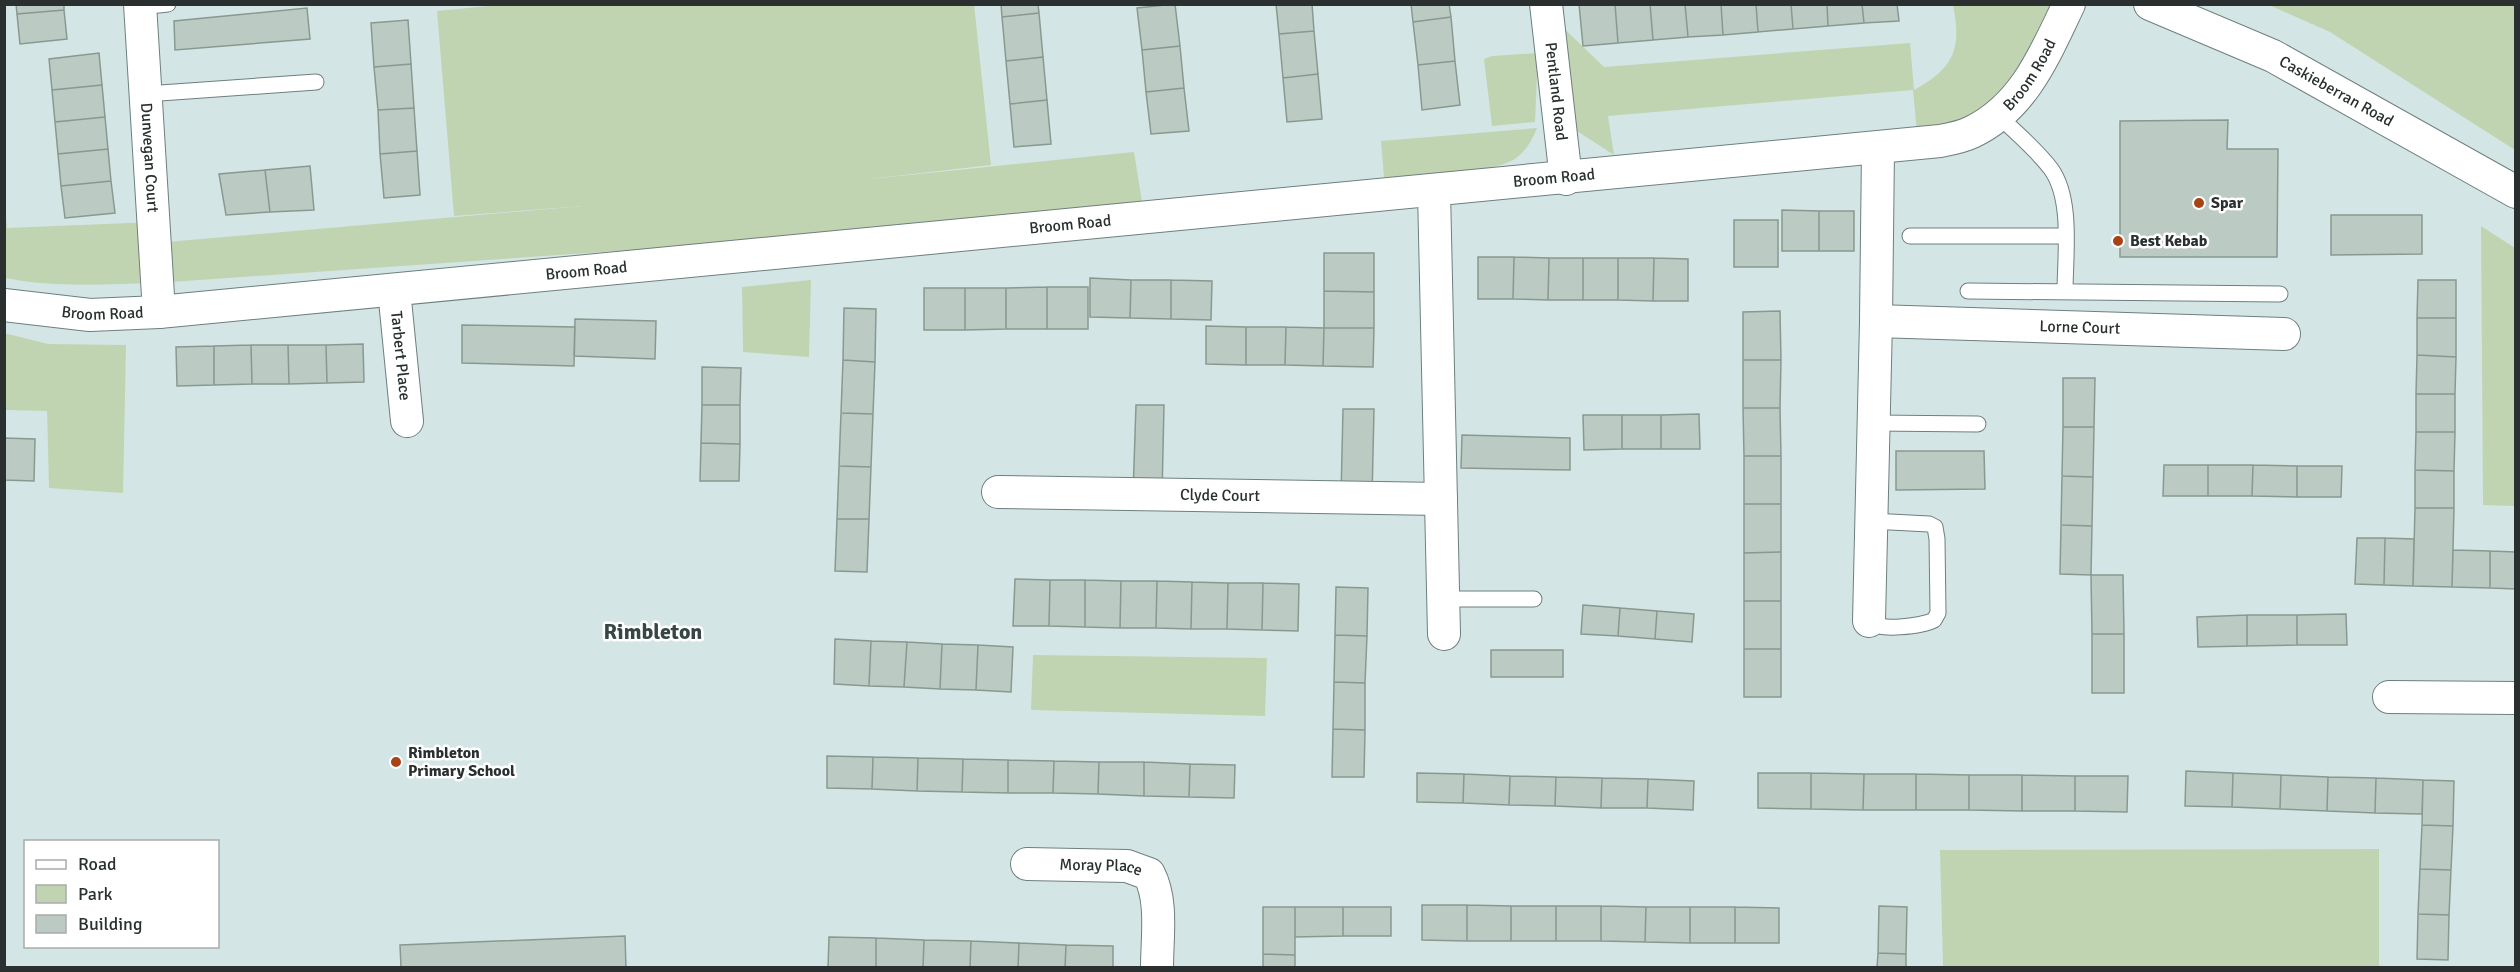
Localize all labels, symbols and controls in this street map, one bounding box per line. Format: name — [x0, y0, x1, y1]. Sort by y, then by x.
street label: Broom Road — [1999, 36, 2061, 115]
street label: Pentland Road — [1540, 41, 1572, 142]
street label: Caskieberran Road — [2276, 51, 2397, 131]
street label: Dunvegan Court — [136, 102, 163, 214]
street label: Broom Road — [1512, 164, 1596, 192]
place label: Spar — [2211, 193, 2244, 213]
marker: Spar — [2192, 196, 2206, 210]
street label: Broom Road — [1028, 211, 1112, 238]
place label: Best Kebab — [2130, 231, 2208, 251]
marker: Best Kebab — [2111, 234, 2125, 248]
street label: Broom Road — [544, 257, 628, 285]
street label: Broom Road — [60, 302, 144, 325]
street label: Tarbert Place — [386, 310, 415, 401]
street label: Lorne Court — [2039, 316, 2121, 339]
street label: Clyde Court — [1180, 485, 1261, 506]
district label: Rimbleton — [604, 618, 702, 645]
place label: Rimbleton Primary School — [408, 743, 515, 781]
marker: Rimbleton Primary School — [389, 755, 403, 769]
legend — [24, 840, 219, 948]
text: Road — [78, 853, 117, 875]
street label: Moray Place — [1059, 855, 1145, 881]
text: Park — [78, 883, 113, 905]
text: Building — [78, 913, 142, 935]

